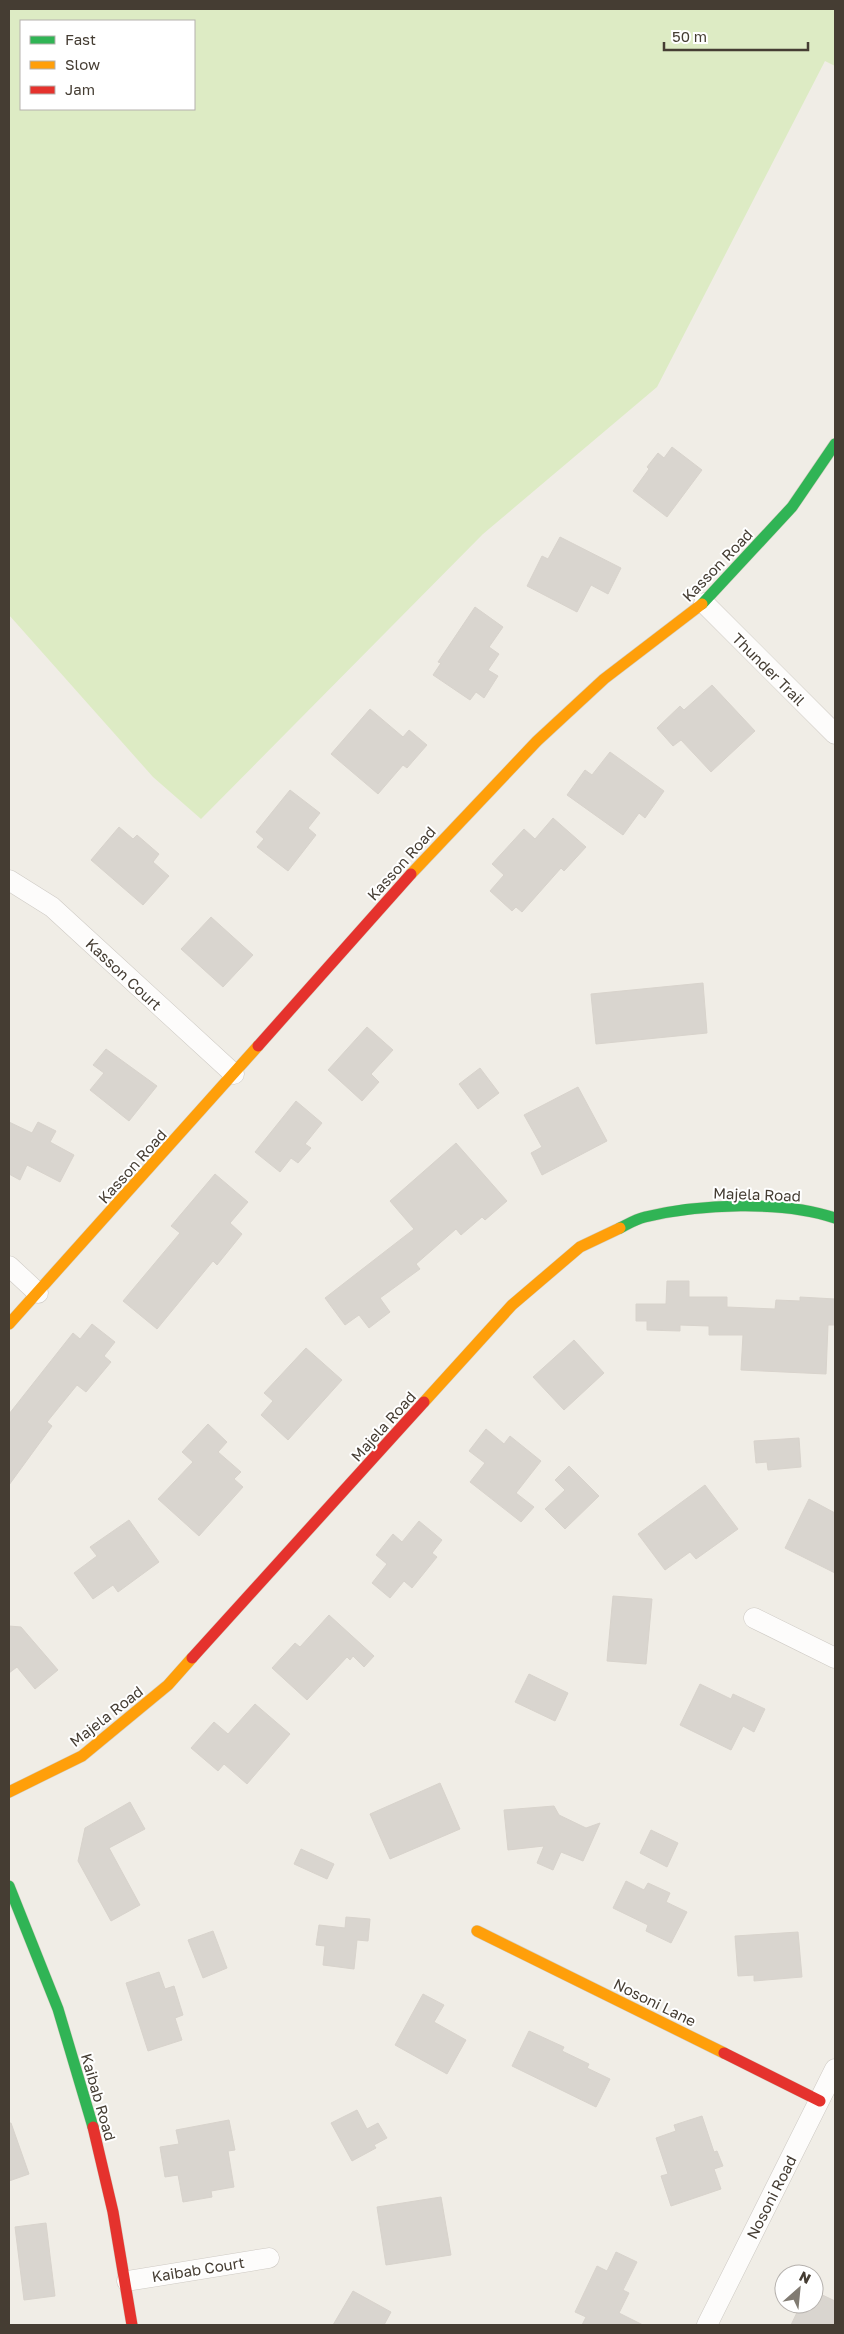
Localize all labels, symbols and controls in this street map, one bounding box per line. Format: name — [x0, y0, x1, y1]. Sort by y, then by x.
legend — [20, 20, 195, 110]
scale bar — [664, 20, 808, 52]
text: 50 m — [672, 27, 707, 45]
text: Fast — [65, 30, 96, 48]
text: Slow — [65, 55, 100, 73]
text: Jam — [65, 80, 95, 98]
street label: Kasson Road — [678, 525, 756, 605]
street label: Thunder Trail — [729, 629, 809, 709]
street label: Kasson Road — [363, 822, 439, 904]
street label: Kasson Court — [82, 934, 166, 1014]
street label: Kasson Road — [94, 1125, 170, 1207]
street label: Majela Road — [713, 1183, 801, 1205]
street label: Majela Road — [347, 1387, 419, 1465]
street label: Majela Road — [66, 1682, 146, 1750]
street label: Nosoni Lane — [611, 1974, 699, 2030]
street label: Kaibab Road — [78, 2051, 120, 2143]
street label: Nosoni Road — [742, 2152, 800, 2242]
street label: Kaibab Court — [150, 2253, 246, 2285]
north arrow — [774, 2264, 824, 2314]
text: N — [797, 2267, 814, 2287]

